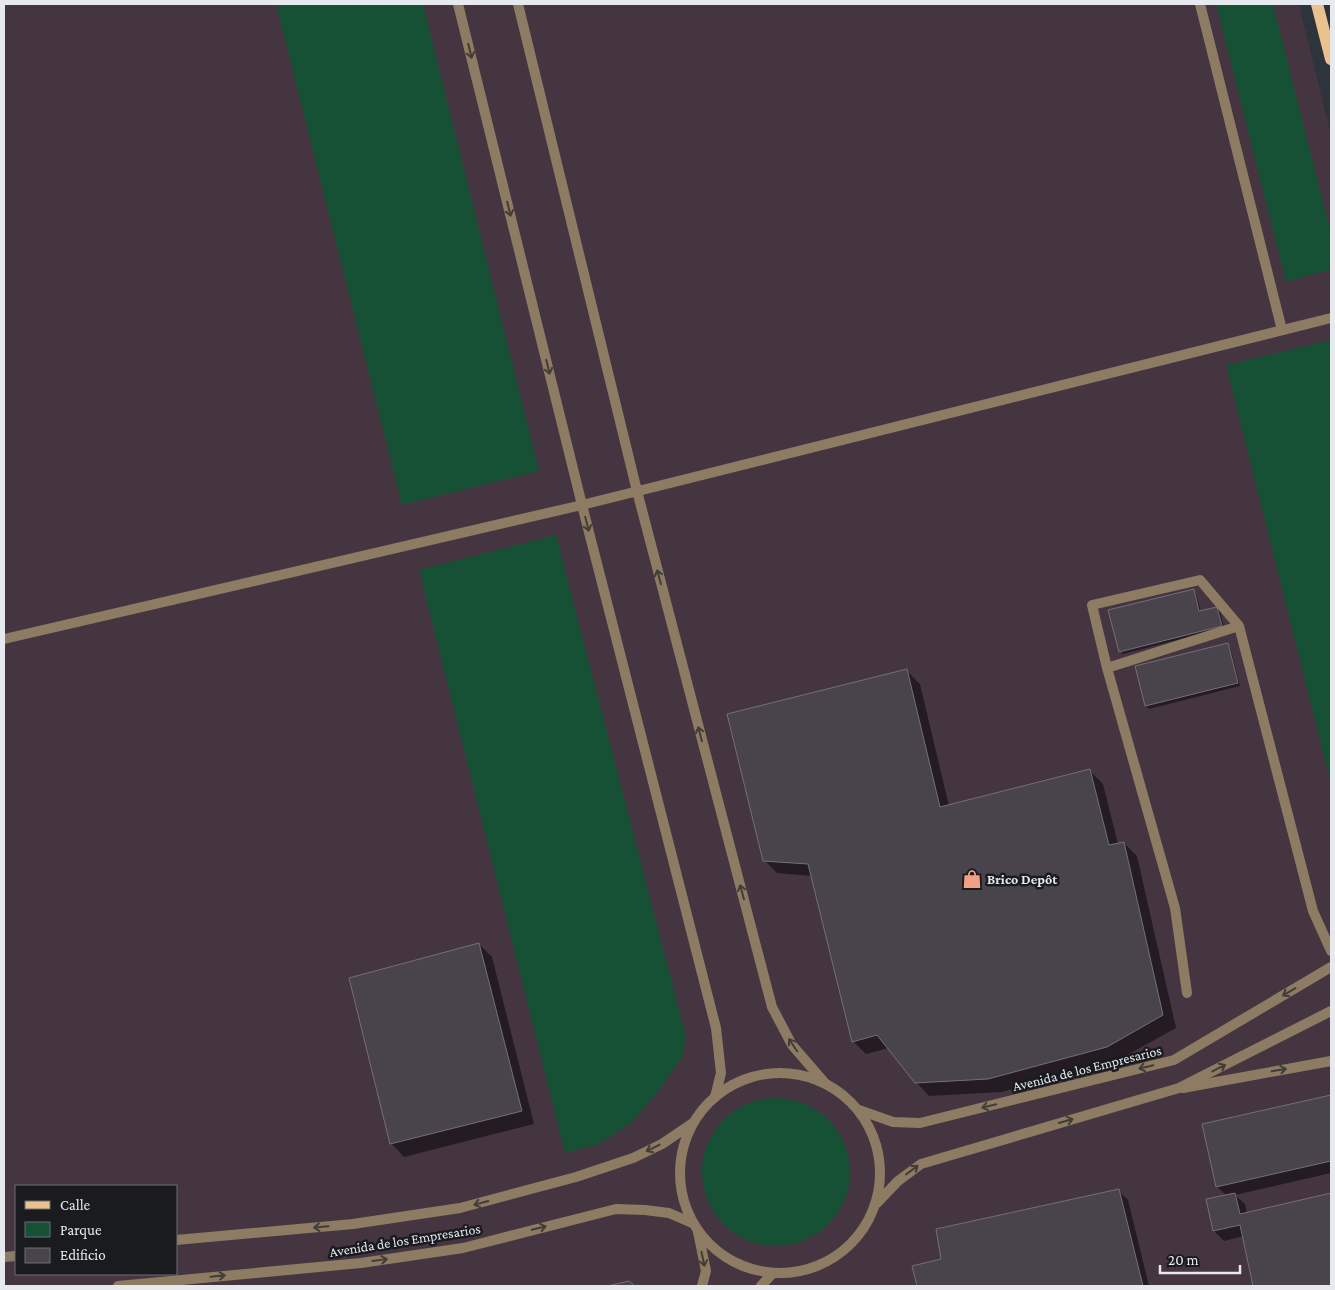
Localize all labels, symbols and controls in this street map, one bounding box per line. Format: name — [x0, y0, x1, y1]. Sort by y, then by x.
one-way arrow — [466, 43, 475, 59]
one-way arrow — [505, 200, 514, 216]
one-way arrow — [544, 358, 553, 374]
one-way arrow — [583, 516, 592, 532]
one-way arrow — [654, 570, 663, 586]
one-way arrow — [695, 727, 705, 743]
shop icon: Brico Depôt — [961, 868, 983, 890]
place label: Brico Depôt — [987, 871, 1058, 887]
one-way arrow — [736, 884, 746, 900]
one-way arrow — [1283, 988, 1297, 998]
one-way arrow — [788, 1038, 798, 1052]
street label: Avenida de los Empresarios — [1011, 1042, 1163, 1094]
one-way arrow — [1139, 1063, 1155, 1072]
one-way arrow — [1211, 1063, 1226, 1072]
one-way arrow — [1271, 1065, 1287, 1075]
one-way arrow — [981, 1102, 997, 1112]
one-way arrow — [1058, 1116, 1074, 1126]
one-way arrow — [645, 1143, 660, 1153]
one-way arrow — [905, 1165, 918, 1176]
legend — [15, 1185, 178, 1275]
text: Calle — [60, 1197, 91, 1213]
one-way arrow — [474, 1198, 490, 1208]
street label: Avenida de los Empresarios — [328, 1220, 482, 1260]
text: Parque — [60, 1222, 102, 1239]
one-way arrow — [313, 1222, 329, 1232]
one-way arrow — [531, 1223, 547, 1232]
scale bar — [1160, 1242, 1240, 1274]
text: Edificio — [60, 1247, 106, 1263]
one-way arrow — [699, 1250, 708, 1266]
text: 20 m — [1168, 1252, 1199, 1268]
one-way arrow — [372, 1255, 388, 1265]
one-way arrow — [210, 1272, 226, 1281]

